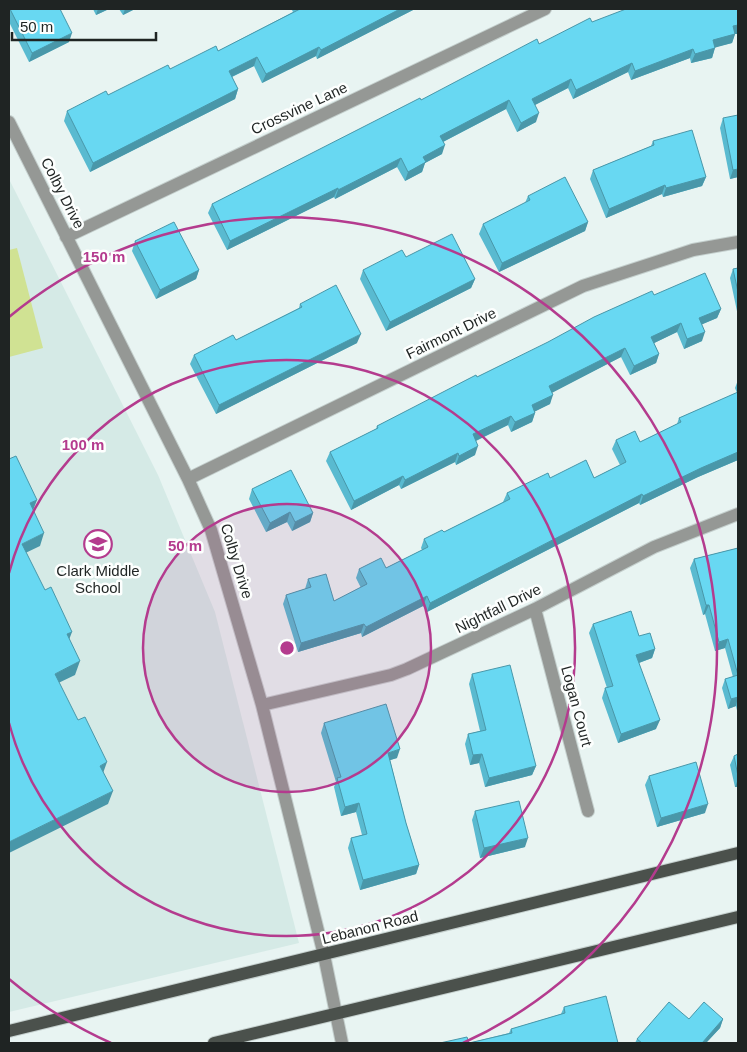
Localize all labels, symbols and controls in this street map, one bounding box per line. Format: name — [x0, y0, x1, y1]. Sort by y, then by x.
scale bar — [12, 10, 156, 42]
text: 50 m — [20, 18, 53, 35]
street label: Crossvine Lane — [248, 78, 350, 138]
street label: Colby Drive — [38, 155, 88, 231]
text: 150 m — [83, 248, 125, 265]
street label: Fairmont Drive — [403, 304, 499, 362]
text: 100 m — [62, 436, 104, 453]
street label: Colby Drive — [218, 521, 256, 601]
school or university icon: Clark Middle School — [83, 529, 113, 559]
text: 50 m — [168, 537, 202, 554]
place label: Clark Middle School — [56, 562, 140, 596]
street label: Nightfall Drive — [452, 580, 544, 636]
centre of rings — [278, 639, 296, 657]
street label: Logan Court — [558, 664, 596, 749]
street label: Lebanon Road — [320, 907, 420, 947]

